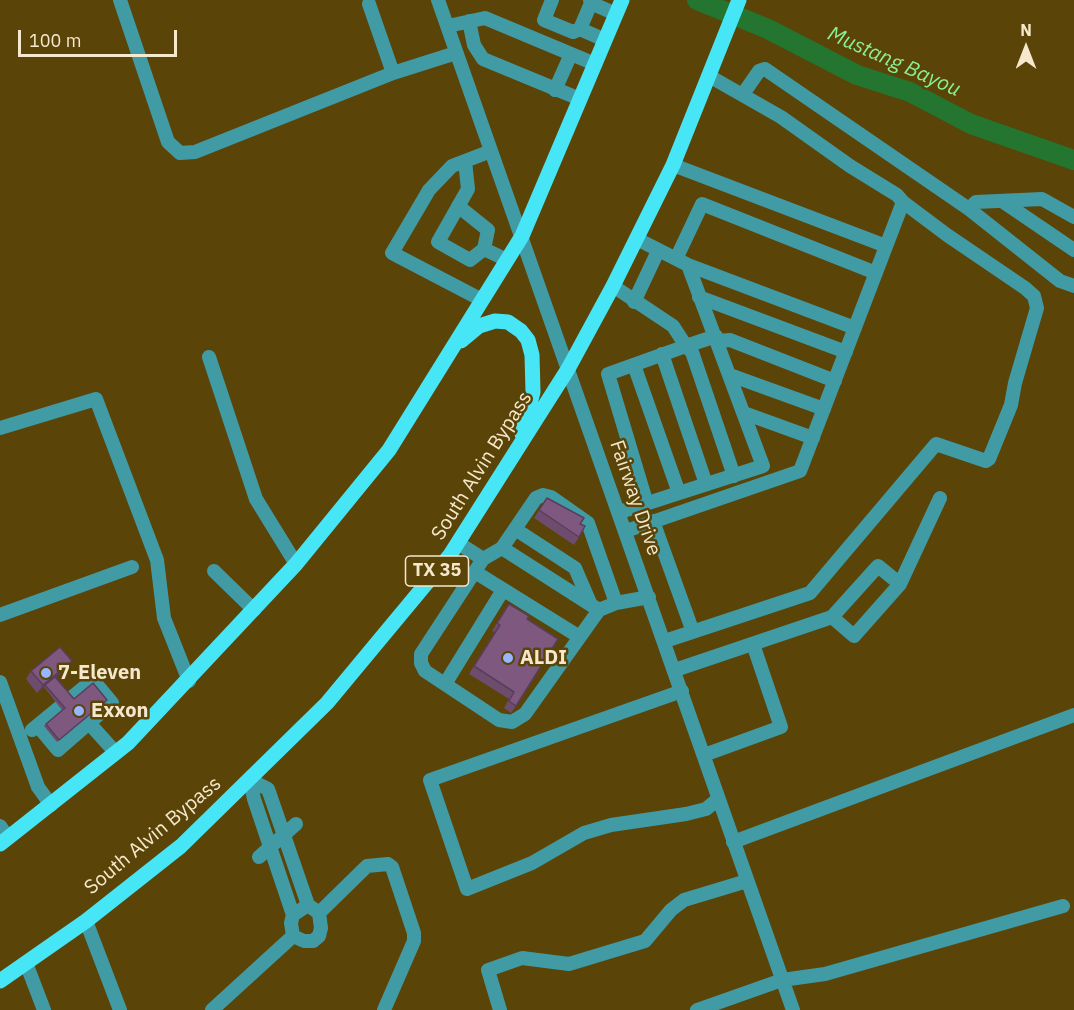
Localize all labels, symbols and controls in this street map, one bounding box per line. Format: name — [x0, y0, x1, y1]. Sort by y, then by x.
scale bar — [21, 18, 180, 56]
north arrow — [996, 18, 1056, 78]
text: N — [1020, 20, 1032, 40]
water label: Mustang Bayou — [824, 21, 964, 103]
text: 100 m — [29, 29, 81, 52]
street label: South Alvin Bypass — [427, 387, 537, 545]
street label: Fairway Drive — [604, 437, 666, 559]
road number: TX 35 — [406, 556, 468, 586]
place label: ALDI — [520, 646, 567, 670]
marker: ALDI — [501, 651, 515, 665]
place label: 7-Eleven — [58, 661, 141, 685]
marker: 7-Eleven — [39, 666, 53, 680]
place label: Exxon — [91, 699, 148, 723]
marker: Exxon — [72, 704, 86, 718]
street label: South Alvin Bypass — [80, 772, 226, 900]

